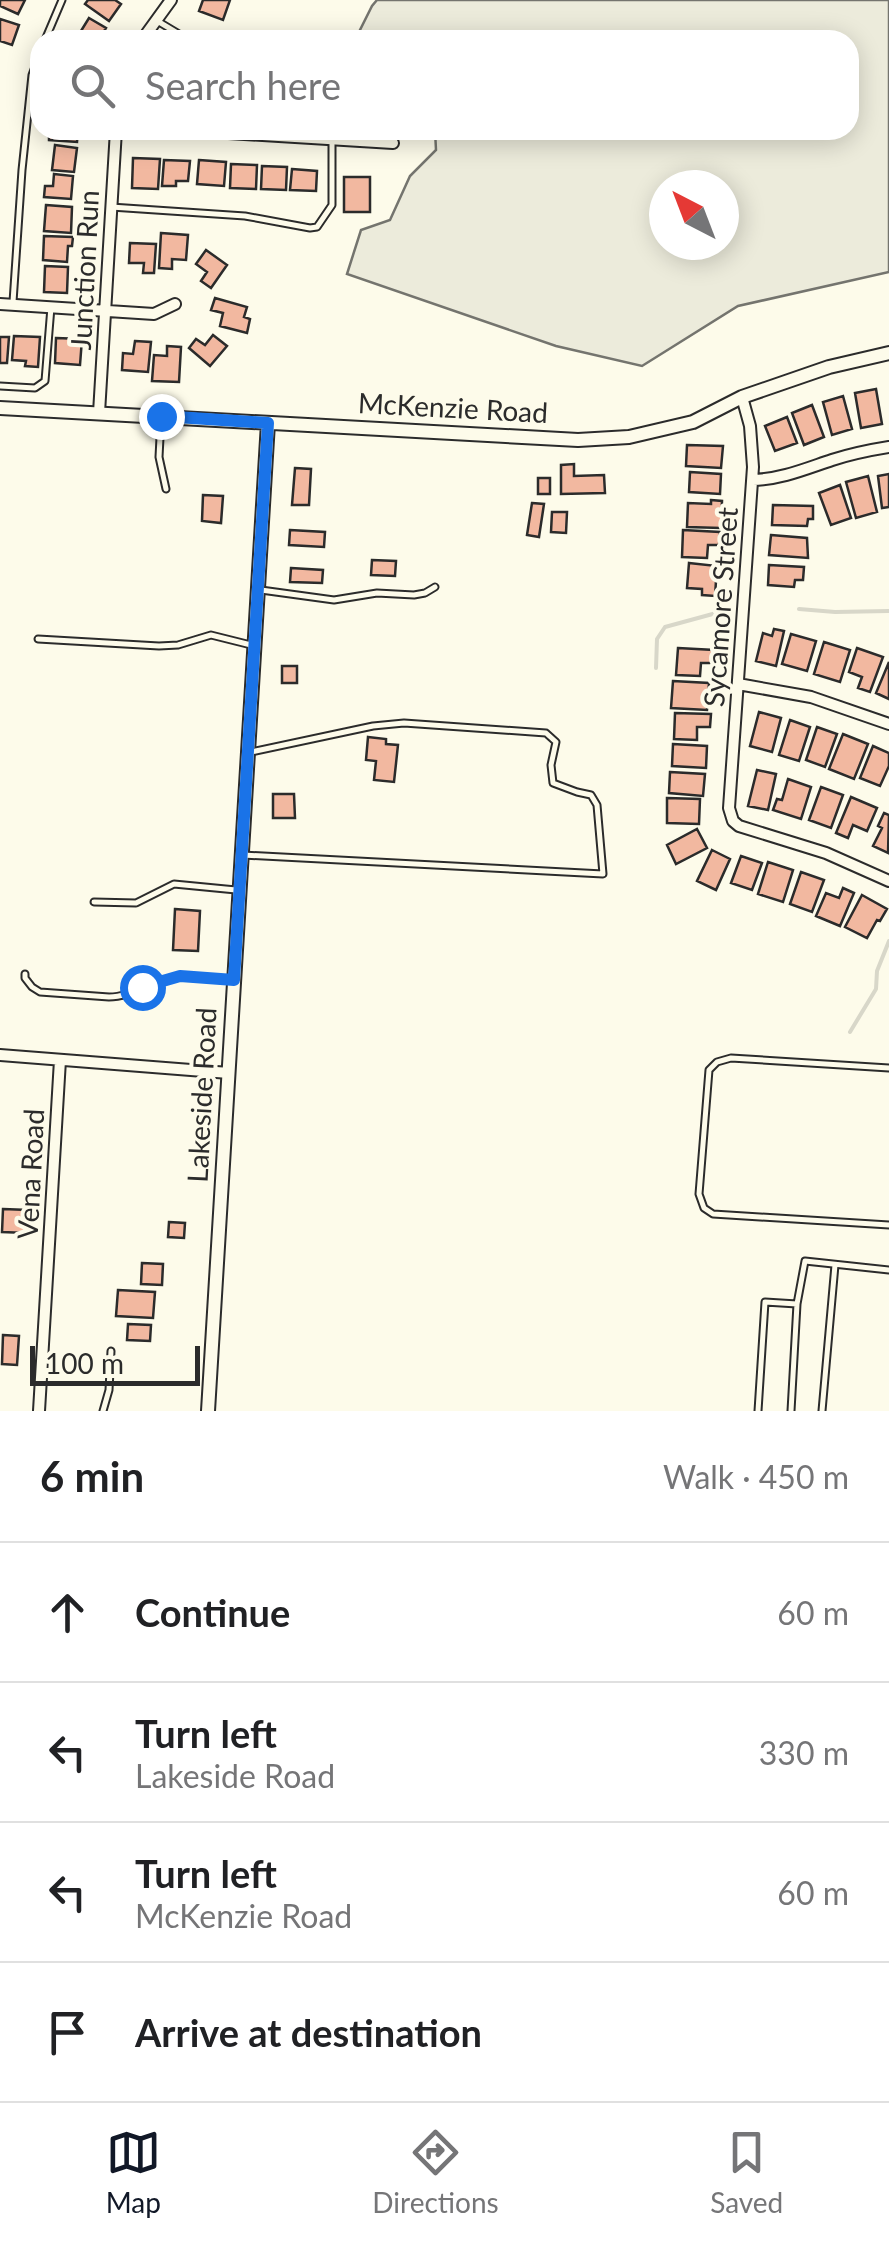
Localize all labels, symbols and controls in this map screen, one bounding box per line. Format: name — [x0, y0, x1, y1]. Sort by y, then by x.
search box — [30, 30, 859, 140]
icon: search — [65, 58, 120, 113]
text: Search here — [145, 62, 341, 108]
north arrow — [649, 170, 739, 260]
street label: Junction Run — [63, 189, 105, 351]
street label: McKenzie Road — [357, 385, 549, 429]
route end — [139, 394, 185, 440]
street label: Sycamore Street — [696, 506, 744, 708]
route start — [120, 965, 166, 1011]
street label: Lakeside Road — [179, 1007, 223, 1183]
street label: Vena Road — [10, 1108, 50, 1240]
scale bar — [30, 1341, 200, 1386]
text: 100 m — [45, 1346, 124, 1380]
text: 6 min — [40, 1451, 144, 1501]
text: Walk · 450 m — [663, 1457, 849, 1496]
icon: ahead — [40, 1585, 95, 1640]
text: Continue — [135, 1589, 290, 1635]
text: 60 m — [777, 1593, 849, 1632]
text: Turn left — [135, 1710, 277, 1756]
icon: left — [40, 1725, 95, 1780]
text: 330 m — [759, 1733, 849, 1772]
text: Lakeside Road — [135, 1756, 335, 1795]
text: Turn left — [135, 1850, 277, 1896]
icon: left — [40, 1865, 95, 1920]
text: 60 m — [777, 1873, 849, 1912]
text: McKenzie Road — [135, 1896, 352, 1935]
icon: arrive — [40, 2005, 95, 2060]
text: Arrive at destination — [135, 2009, 482, 2055]
tab: Map — [106, 2125, 161, 2219]
tab: Directions — [372, 2125, 499, 2219]
tab: Saved — [710, 2125, 783, 2219]

